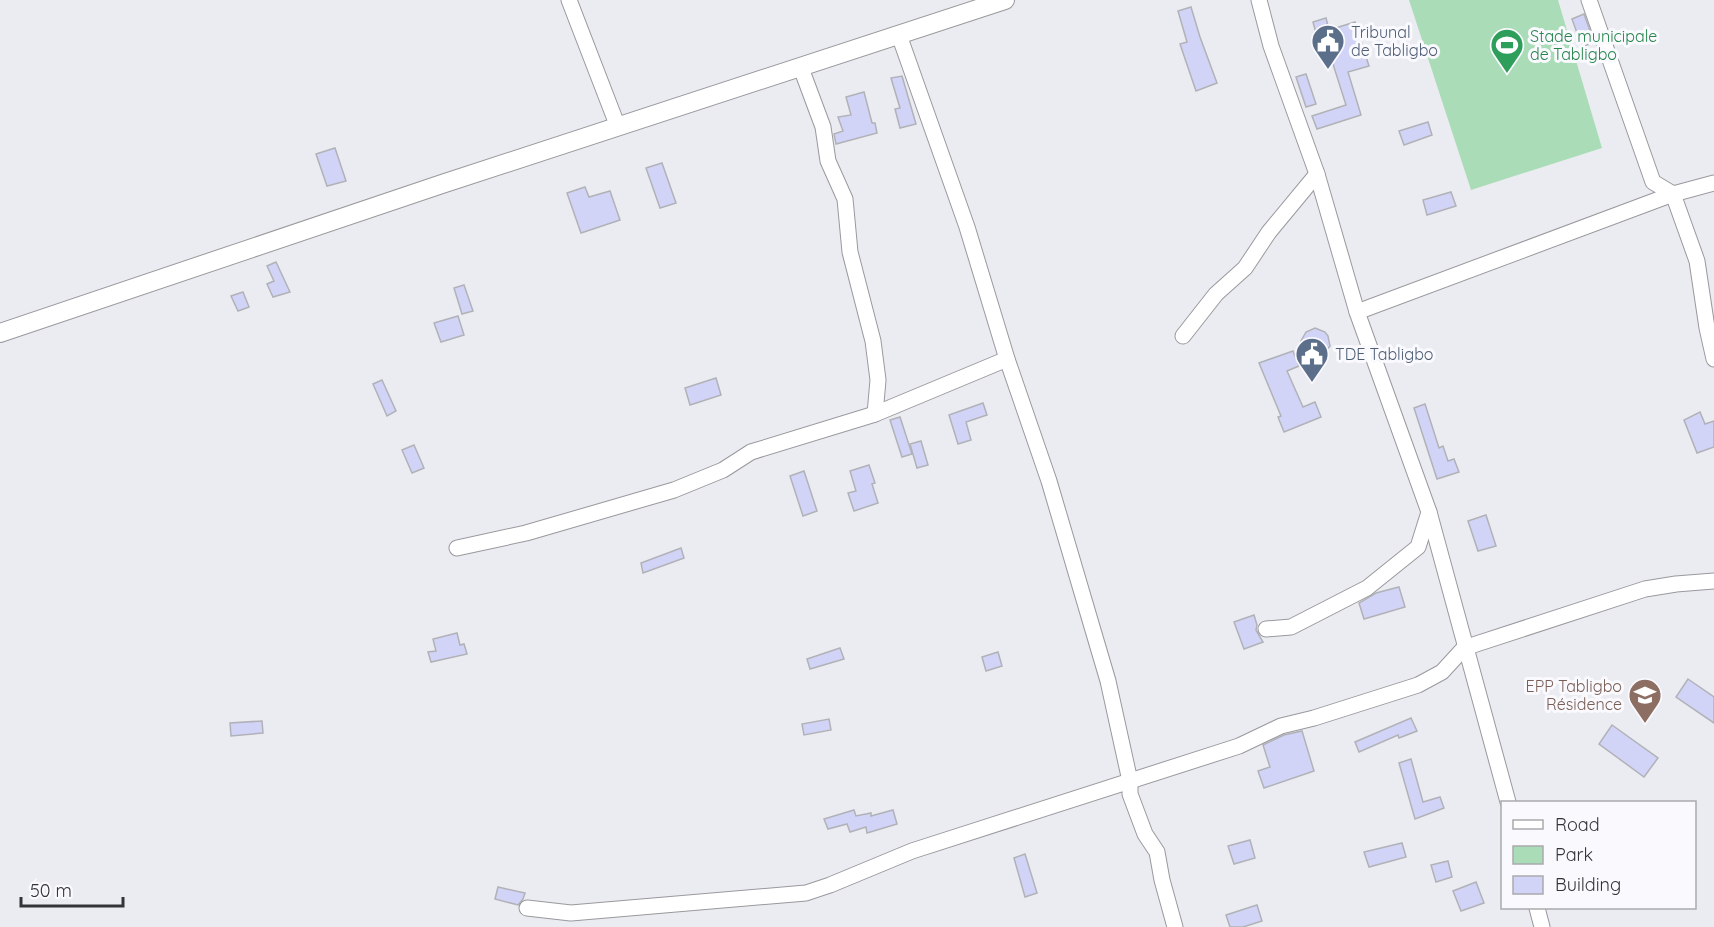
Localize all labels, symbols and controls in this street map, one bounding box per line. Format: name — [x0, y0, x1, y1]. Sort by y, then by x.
place label: Tribunal de Tabligbo — [1351, 22, 1438, 60]
public building icon: Tribunal de Tabligbo — [1310, 23, 1346, 70]
place label: Stade municipale de Tabligbo — [1530, 26, 1657, 64]
sports icon: Stade municipale de Tabligbo — [1489, 27, 1525, 74]
public building icon: TDE Tabligbo — [1294, 336, 1330, 383]
place label: TDE Tabligbo — [1335, 344, 1434, 364]
place label: EPP Tabligbo Résidence — [1526, 676, 1622, 714]
school or university icon: EPP Tabligbo Résidence — [1627, 677, 1663, 724]
legend — [1501, 801, 1696, 909]
text: Road — [1555, 813, 1600, 836]
text: Park — [1555, 843, 1593, 866]
scale bar — [21, 870, 123, 908]
text: Building — [1555, 873, 1621, 896]
text: 50 m — [30, 879, 72, 902]

